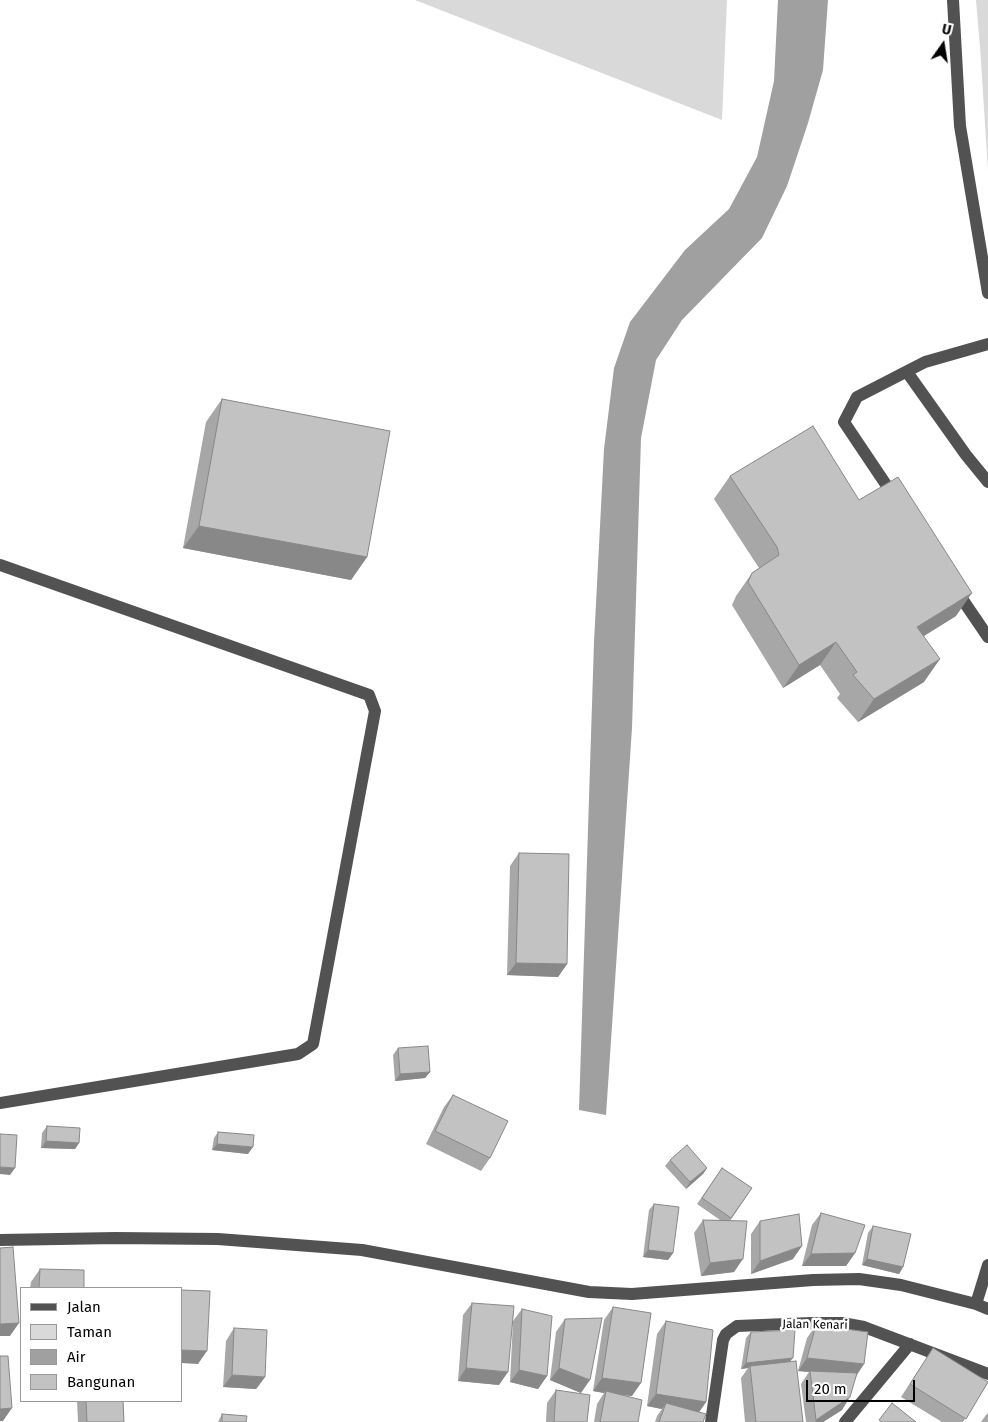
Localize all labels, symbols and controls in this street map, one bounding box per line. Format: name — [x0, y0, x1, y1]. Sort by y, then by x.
north arrow — [918, 20, 968, 70]
text: U — [940, 21, 953, 39]
legend — [20, 1287, 182, 1402]
text: Jalan — [67, 1298, 101, 1316]
street label: Jalan Kenari — [782, 1317, 848, 1333]
text: Taman — [67, 1323, 112, 1341]
text: Air — [67, 1348, 86, 1366]
scale bar — [808, 1370, 917, 1402]
text: Bangunan — [67, 1373, 135, 1391]
text: 20 m — [814, 1380, 847, 1398]

